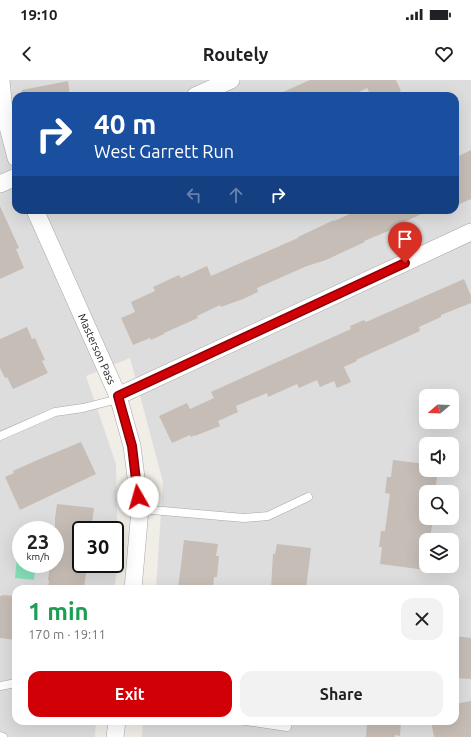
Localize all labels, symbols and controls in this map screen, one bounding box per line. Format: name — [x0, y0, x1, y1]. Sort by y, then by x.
text: 19:10 — [20, 6, 58, 23]
icon: back — [16, 43, 38, 65]
icon: heart — [433, 43, 455, 65]
text: Routely — [203, 44, 268, 64]
icon: right — [28, 108, 80, 160]
text: 40 m — [94, 108, 156, 139]
text: West Garrett Run — [94, 141, 234, 161]
icon: left — [183, 184, 205, 206]
icon: ahead — [225, 184, 247, 206]
icon: right — [267, 184, 289, 206]
pin — [388, 222, 422, 263]
icon: arrive — [394, 228, 416, 250]
street label: Masterson Pass — [76, 312, 118, 386]
north arrow — [419, 389, 459, 429]
map controls — [419, 389, 459, 573]
button: sound — [419, 437, 459, 477]
position arrow — [117, 476, 159, 518]
button: search — [419, 485, 459, 525]
speed limit sign: 30 — [72, 521, 124, 573]
text: 23 — [27, 530, 49, 553]
button: layers — [419, 533, 459, 573]
text: km/h — [26, 551, 50, 562]
text: 1 min — [28, 598, 89, 625]
button: close — [401, 598, 443, 640]
text: 170 m · 19:11 — [28, 627, 106, 641]
button: Exit — [28, 671, 232, 717]
button: Share — [240, 671, 443, 717]

